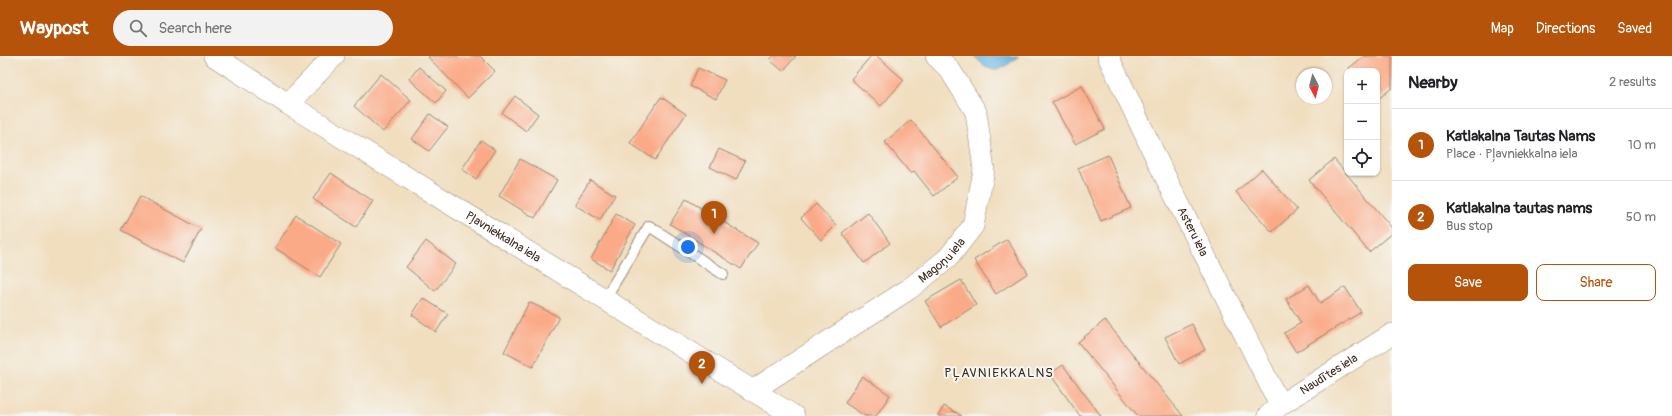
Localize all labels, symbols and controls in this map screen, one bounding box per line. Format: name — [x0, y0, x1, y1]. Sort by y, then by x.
search box — [113, 10, 393, 46]
text: Waypost — [20, 16, 89, 40]
icon: search — [127, 17, 149, 39]
text: Search here — [159, 19, 232, 38]
text: Map — [1491, 20, 1514, 37]
text: Directions — [1536, 20, 1595, 37]
text: Saved — [1617, 20, 1652, 37]
north arrow — [1296, 68, 1332, 104]
map controls — [1344, 68, 1380, 176]
button: + — [1344, 68, 1380, 104]
text: Nearby — [1408, 72, 1457, 93]
text: 2 results — [1609, 74, 1656, 90]
button: − — [1344, 104, 1380, 140]
text: Katlakalna Tautas Nams — [1446, 127, 1595, 146]
text: 1 — [1418, 137, 1424, 153]
text: 10 m — [1628, 137, 1656, 153]
button: locate — [1344, 140, 1380, 176]
text: Place · Pļavniekkalna iela — [1446, 146, 1578, 162]
text: Katlakalna tautas nams — [1446, 199, 1592, 218]
pin: 1 — [701, 201, 727, 234]
street label: Asteru iela — [1174, 205, 1211, 259]
street label: Pļavniekkalna iela — [463, 208, 544, 266]
text: 2 — [1417, 209, 1425, 225]
text: 50 m — [1626, 209, 1656, 225]
text: Bus stop — [1446, 218, 1493, 234]
street label: Magoņu iela — [916, 235, 969, 286]
your location — [678, 237, 698, 257]
button: Save — [1408, 264, 1528, 301]
button: Share — [1536, 264, 1656, 301]
pin: 2 — [689, 351, 715, 384]
street label: Naudītes iela — [1297, 351, 1361, 398]
district label: PĻAVNIEKKALNS — [944, 365, 1054, 381]

